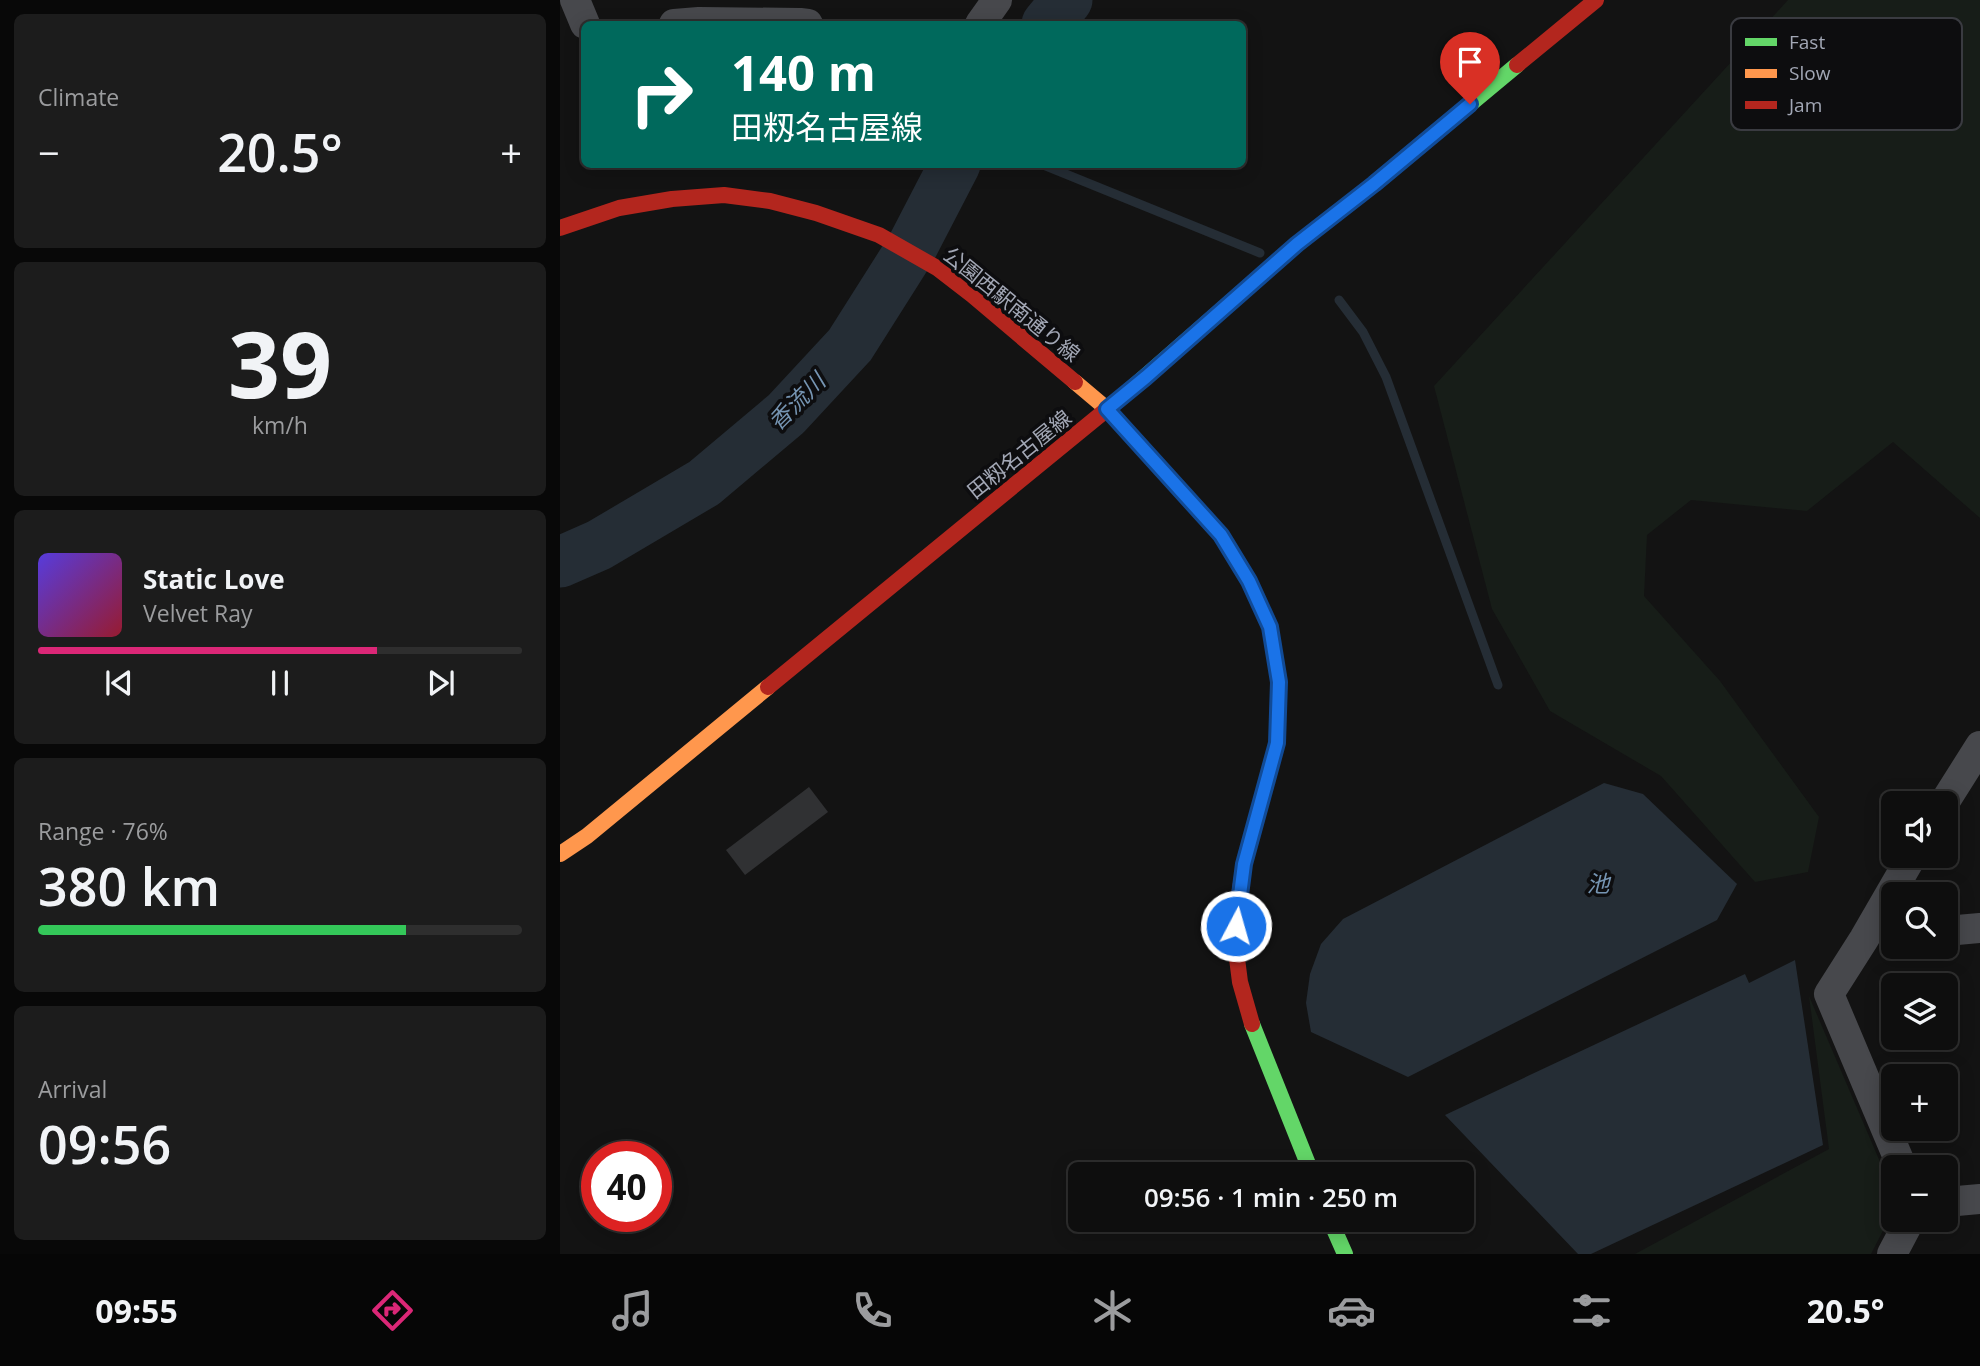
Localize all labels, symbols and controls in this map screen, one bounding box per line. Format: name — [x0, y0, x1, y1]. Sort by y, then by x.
legend — [1731, 18, 1962, 130]
text: Fast — [1789, 29, 1825, 55]
pin — [1440, 32, 1500, 104]
text: 140 m — [731, 39, 876, 105]
icon: arrive — [1451, 43, 1489, 81]
icon: right — [616, 49, 707, 140]
text: Slow — [1789, 60, 1831, 86]
text: Climate — [38, 81, 119, 113]
text: Jam — [1787, 92, 1822, 118]
text: 田籾名古屋線 — [731, 105, 923, 148]
text: 20.5° — [217, 116, 343, 187]
text: − — [38, 126, 60, 178]
text: + — [500, 126, 522, 178]
street label: 公園西駅南通り線 — [938, 240, 1086, 368]
text: 39 — [228, 301, 332, 425]
water label: 香流川 — [760, 363, 834, 437]
street label: 田籾名古屋線 — [961, 403, 1077, 505]
text: km/h — [252, 409, 308, 441]
text: Static Love — [143, 561, 285, 597]
text: Velvet Ray — [143, 597, 253, 629]
icon: previous — [100, 664, 138, 702]
icon: pause — [261, 664, 299, 702]
icon: next — [422, 664, 460, 702]
map controls — [1881, 791, 1958, 1232]
button: sound — [1881, 791, 1958, 868]
text: Range · 76% — [38, 815, 168, 847]
text: 380 km — [38, 850, 220, 921]
water label: 池 — [1587, 867, 1612, 899]
button: search — [1881, 882, 1958, 959]
position arrow — [1199, 889, 1273, 963]
button: layers — [1881, 973, 1958, 1050]
button: + — [1881, 1064, 1958, 1141]
text: Arrival — [38, 1073, 107, 1105]
text: 09:56 — [38, 1108, 171, 1179]
speed limit sign: 40 — [581, 1141, 672, 1232]
button: − — [1881, 1155, 1958, 1232]
text: 09:56 · 1 min · 250 m — [1144, 1179, 1398, 1215]
icon: directions — [368, 1286, 417, 1335]
icon: music — [608, 1286, 657, 1335]
icon: phone — [848, 1286, 897, 1335]
icon: climate — [1088, 1286, 1137, 1335]
icon: car — [1327, 1286, 1376, 1335]
icon: filters — [1567, 1286, 1616, 1335]
text: 09:55 — [95, 1289, 178, 1332]
text: 20.5° — [1807, 1289, 1885, 1332]

